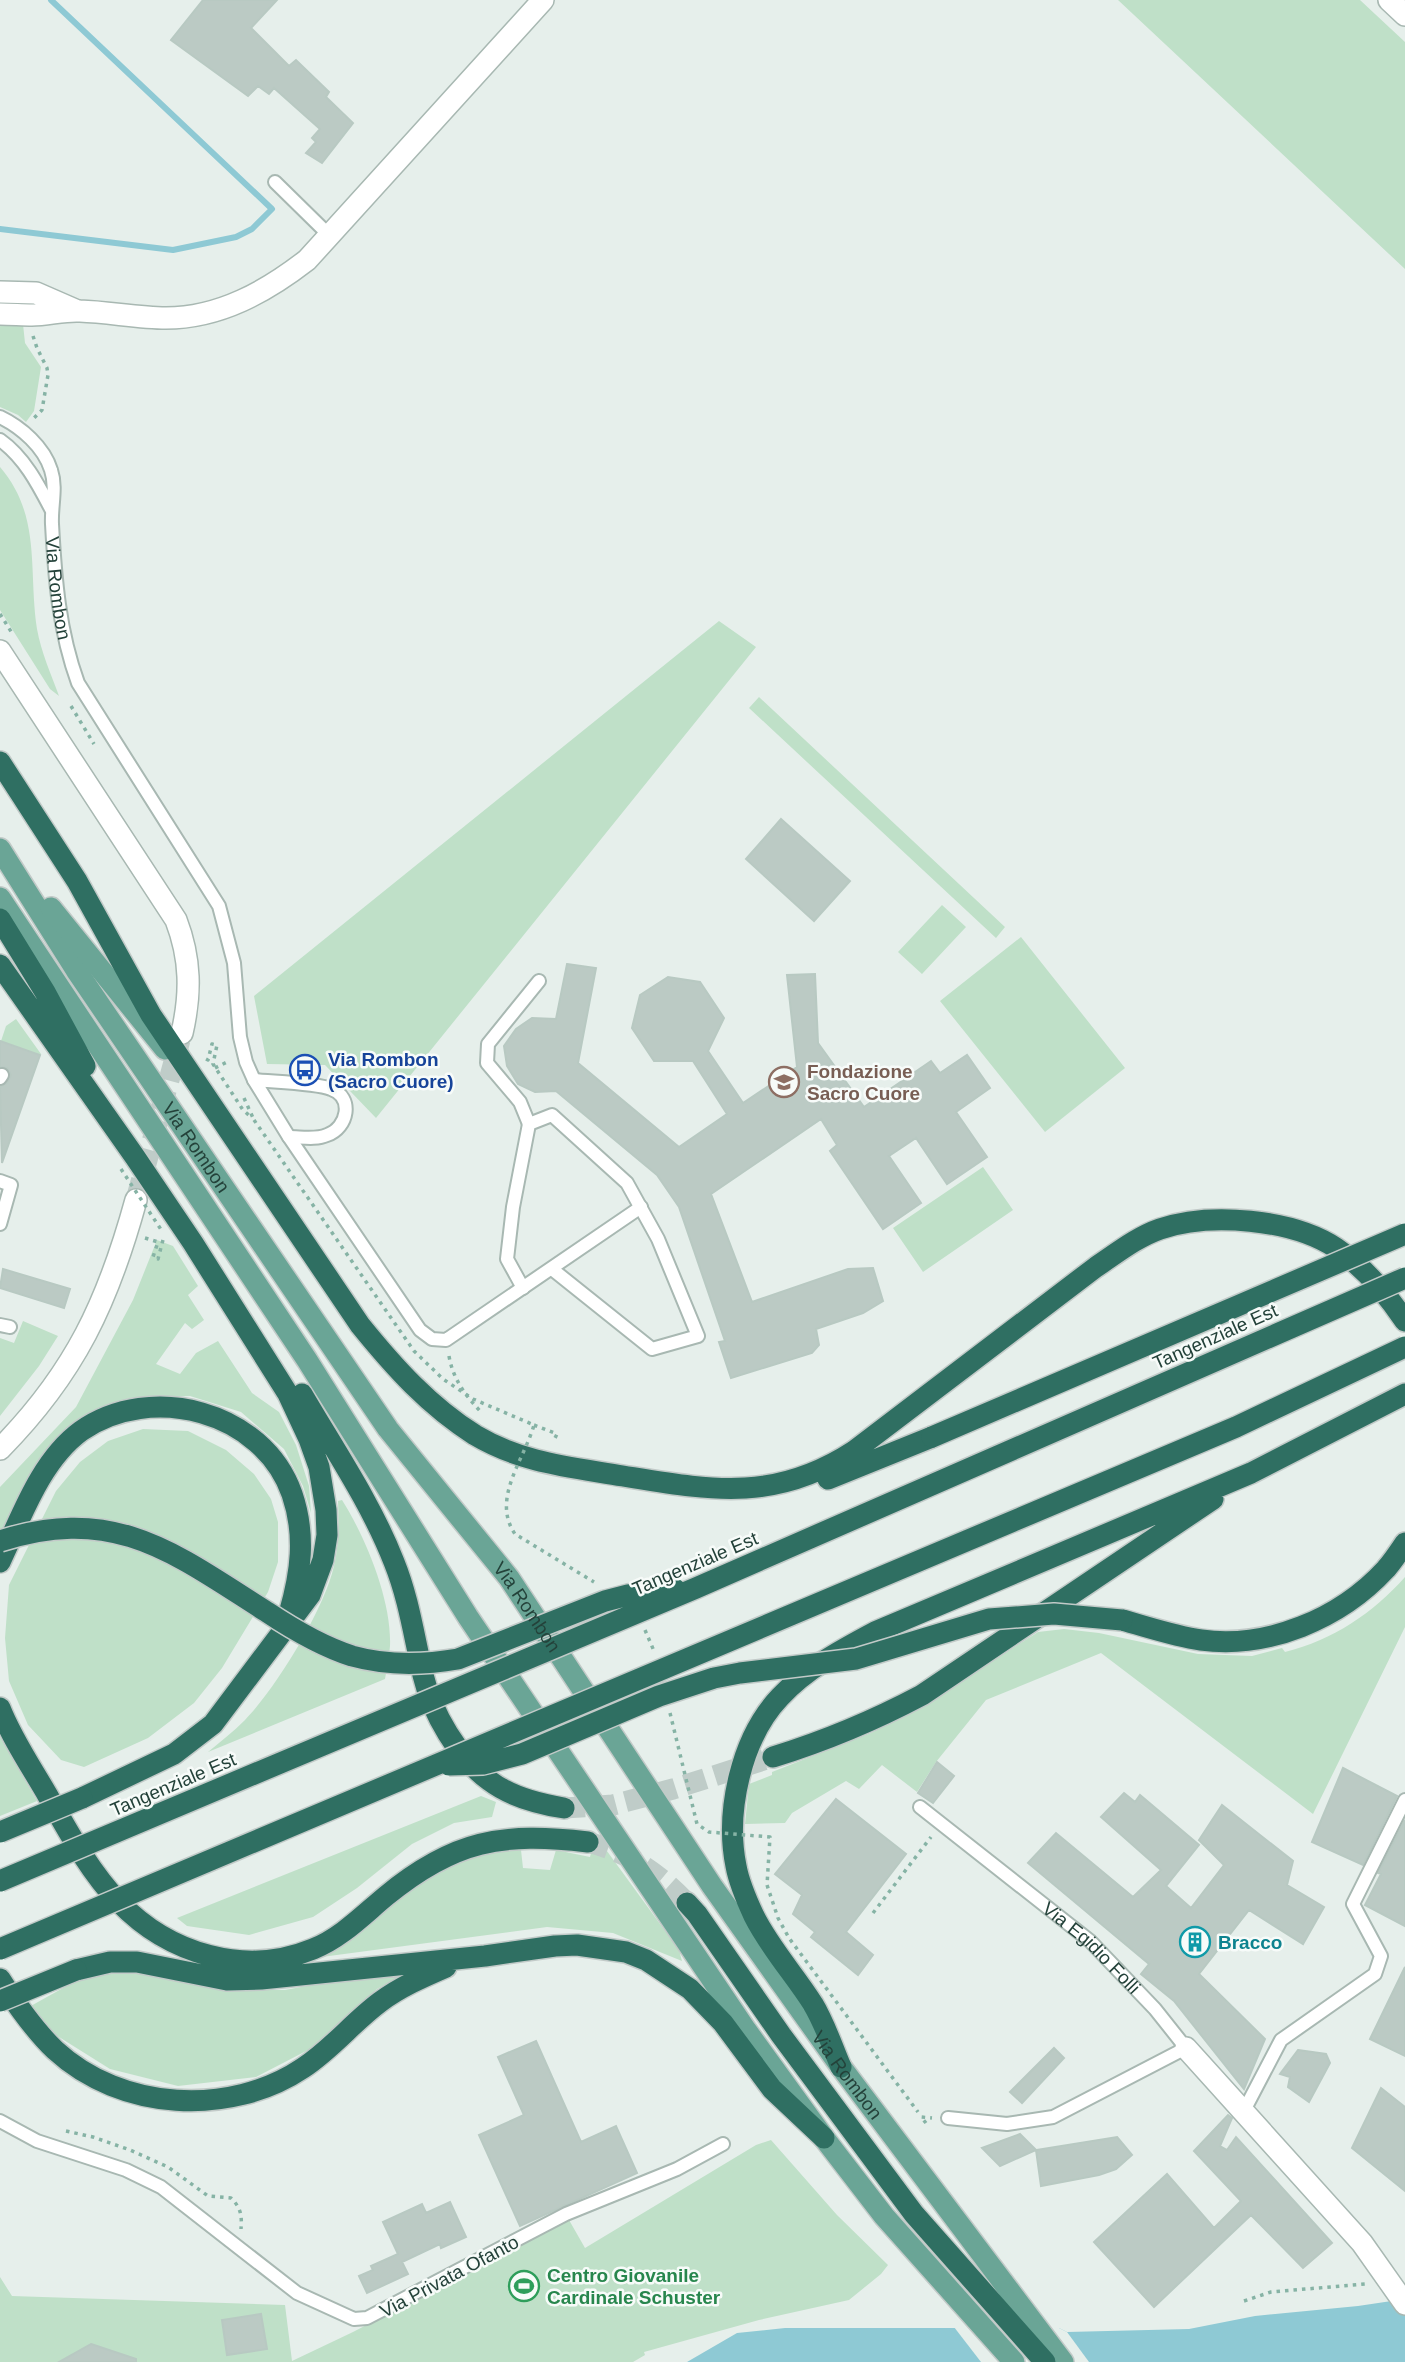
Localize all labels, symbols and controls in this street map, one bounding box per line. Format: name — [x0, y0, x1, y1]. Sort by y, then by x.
street label: Via Rombon — [42, 536, 75, 642]
place label: Via Rombon (Sacro Cuore) — [328, 1049, 454, 1092]
bus stop icon: Via Rombon (Sacro Cuore) — [288, 1053, 322, 1087]
place label: Fondazione Sacro Cuore — [807, 1061, 920, 1104]
school or university icon: Fondazione Sacro Cuore — [767, 1065, 801, 1099]
street label: Via Rombon — [158, 1098, 234, 1196]
street label: Tangenziale Est — [1150, 1299, 1281, 1373]
street label: Tangenziale Est — [629, 1527, 762, 1599]
street label: Via Rombon — [489, 1558, 565, 1656]
street label: Tangenziale Est — [107, 1748, 240, 1820]
street label: Via Egidio Folli — [1038, 1898, 1144, 1998]
building icon: Bracco — [1178, 1925, 1212, 1959]
place label: Bracco — [1218, 1932, 1282, 1953]
street label: Via Rombon — [808, 2027, 886, 2123]
street label: Via Privata Ofanto — [376, 2231, 522, 2322]
place label: Centro Giovanile Cardinale Schuster — [547, 2265, 721, 2308]
sports icon: Centro Giovanile Cardinale Schuster — [507, 2269, 541, 2303]

